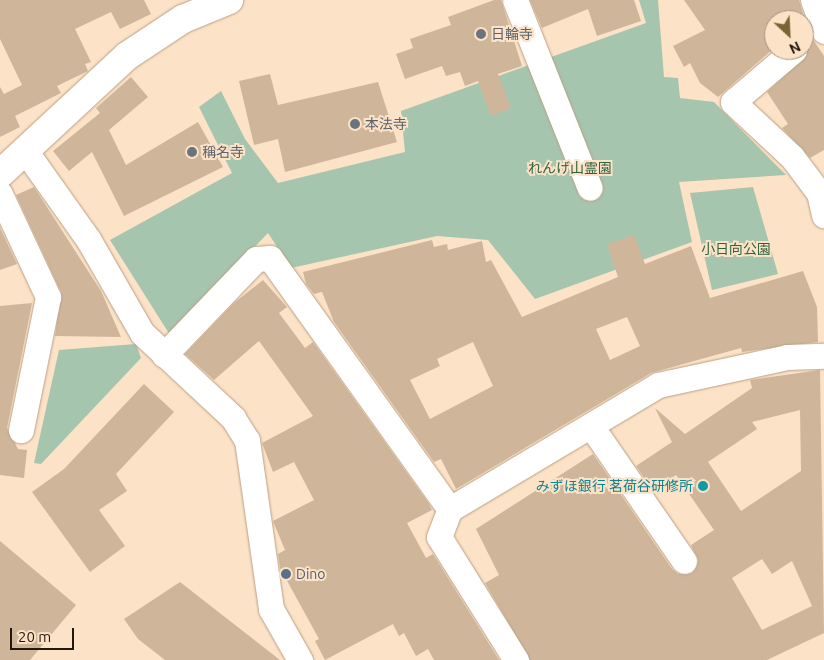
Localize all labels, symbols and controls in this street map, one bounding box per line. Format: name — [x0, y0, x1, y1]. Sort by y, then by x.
north arrow — [764, 10, 814, 60]
place label: 日輪寺 — [491, 26, 533, 42]
marker: 日輪寺 — [475, 28, 487, 40]
text: N — [787, 38, 803, 57]
place label: 本法寺 — [365, 116, 407, 132]
marker: 本法寺 — [349, 118, 361, 130]
place label: 稱名寺 — [202, 144, 244, 160]
marker: 稱名寺 — [186, 146, 198, 158]
park label: れんげ山霊園 — [528, 160, 612, 176]
park label: 小日向公園 — [701, 241, 771, 257]
place label: みずほ銀行 茗荷谷研修所 — [536, 478, 693, 494]
marker: みずほ銀行 茗荷谷研修所 — [697, 480, 709, 492]
place label: Dino — [296, 566, 325, 582]
marker: Dino — [280, 568, 292, 580]
scale bar — [12, 618, 76, 650]
text: 20 m — [18, 628, 51, 645]

